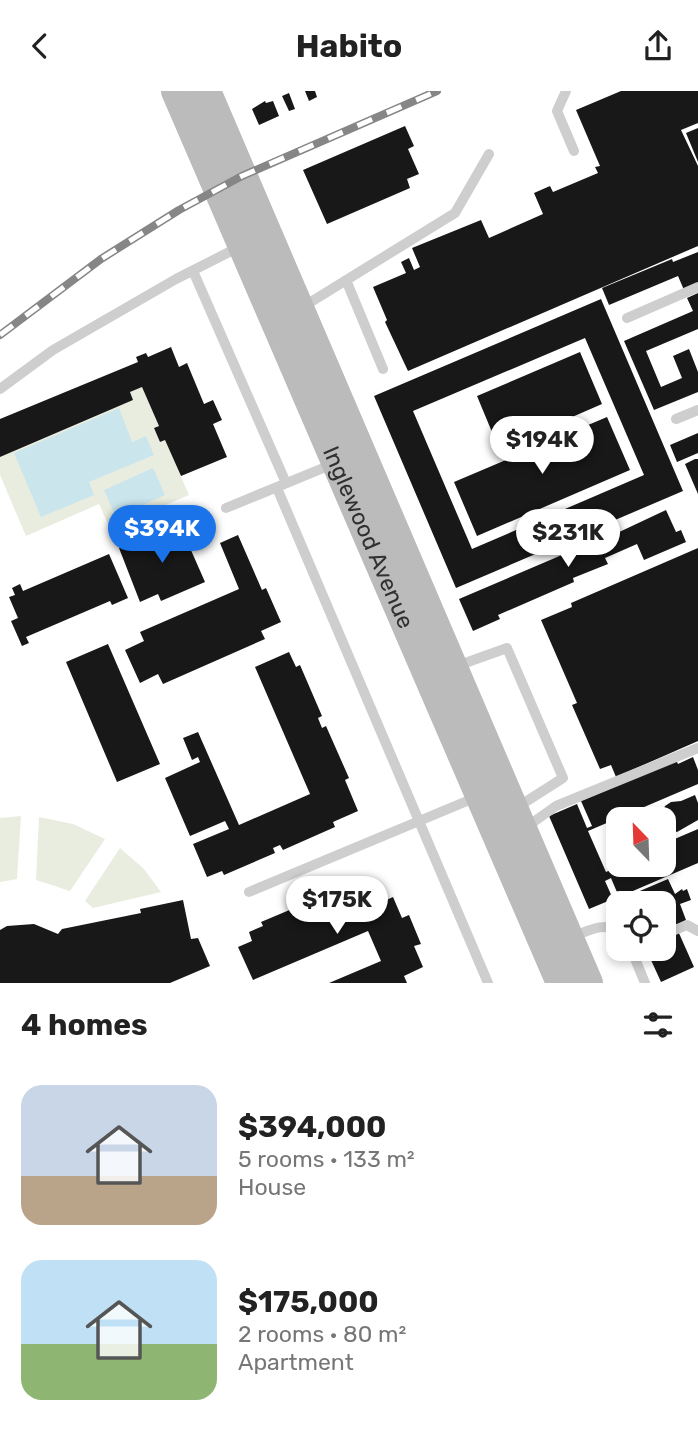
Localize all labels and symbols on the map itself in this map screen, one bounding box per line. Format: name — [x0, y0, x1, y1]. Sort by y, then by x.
pin: $194K — [493, 417, 591, 476]
street label: Inglewood Avenue — [317, 442, 420, 633]
pin: $394K — [113, 505, 211, 565]
pin: $231K — [519, 510, 617, 569]
north arrow — [606, 807, 676, 877]
pin: $175K — [288, 877, 386, 936]

